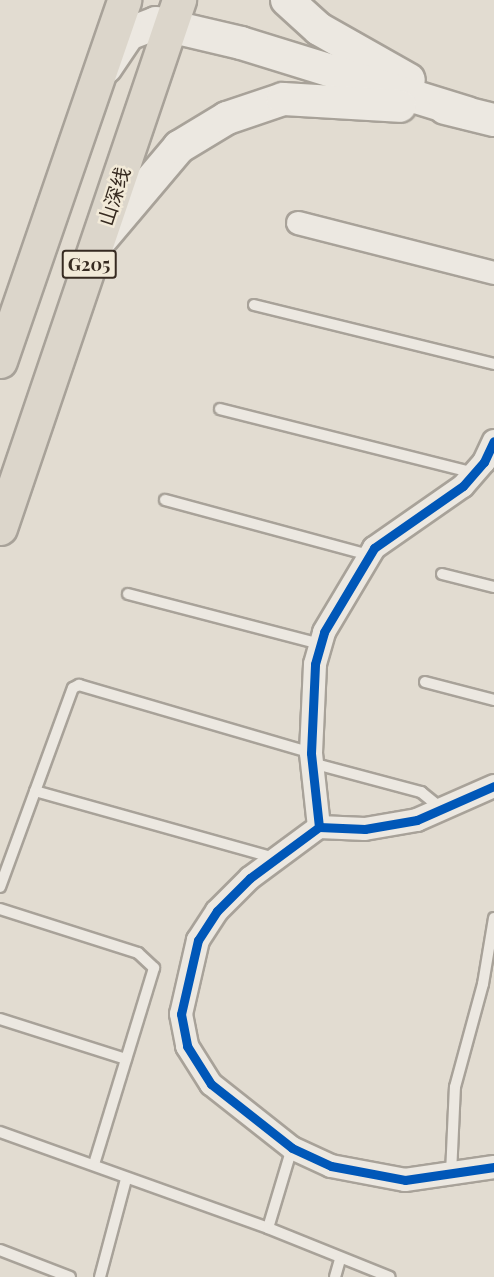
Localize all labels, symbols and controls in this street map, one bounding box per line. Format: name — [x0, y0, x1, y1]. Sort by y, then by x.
street label: 山深线 — [92, 164, 134, 228]
road number: G205 — [60, 249, 118, 279]

